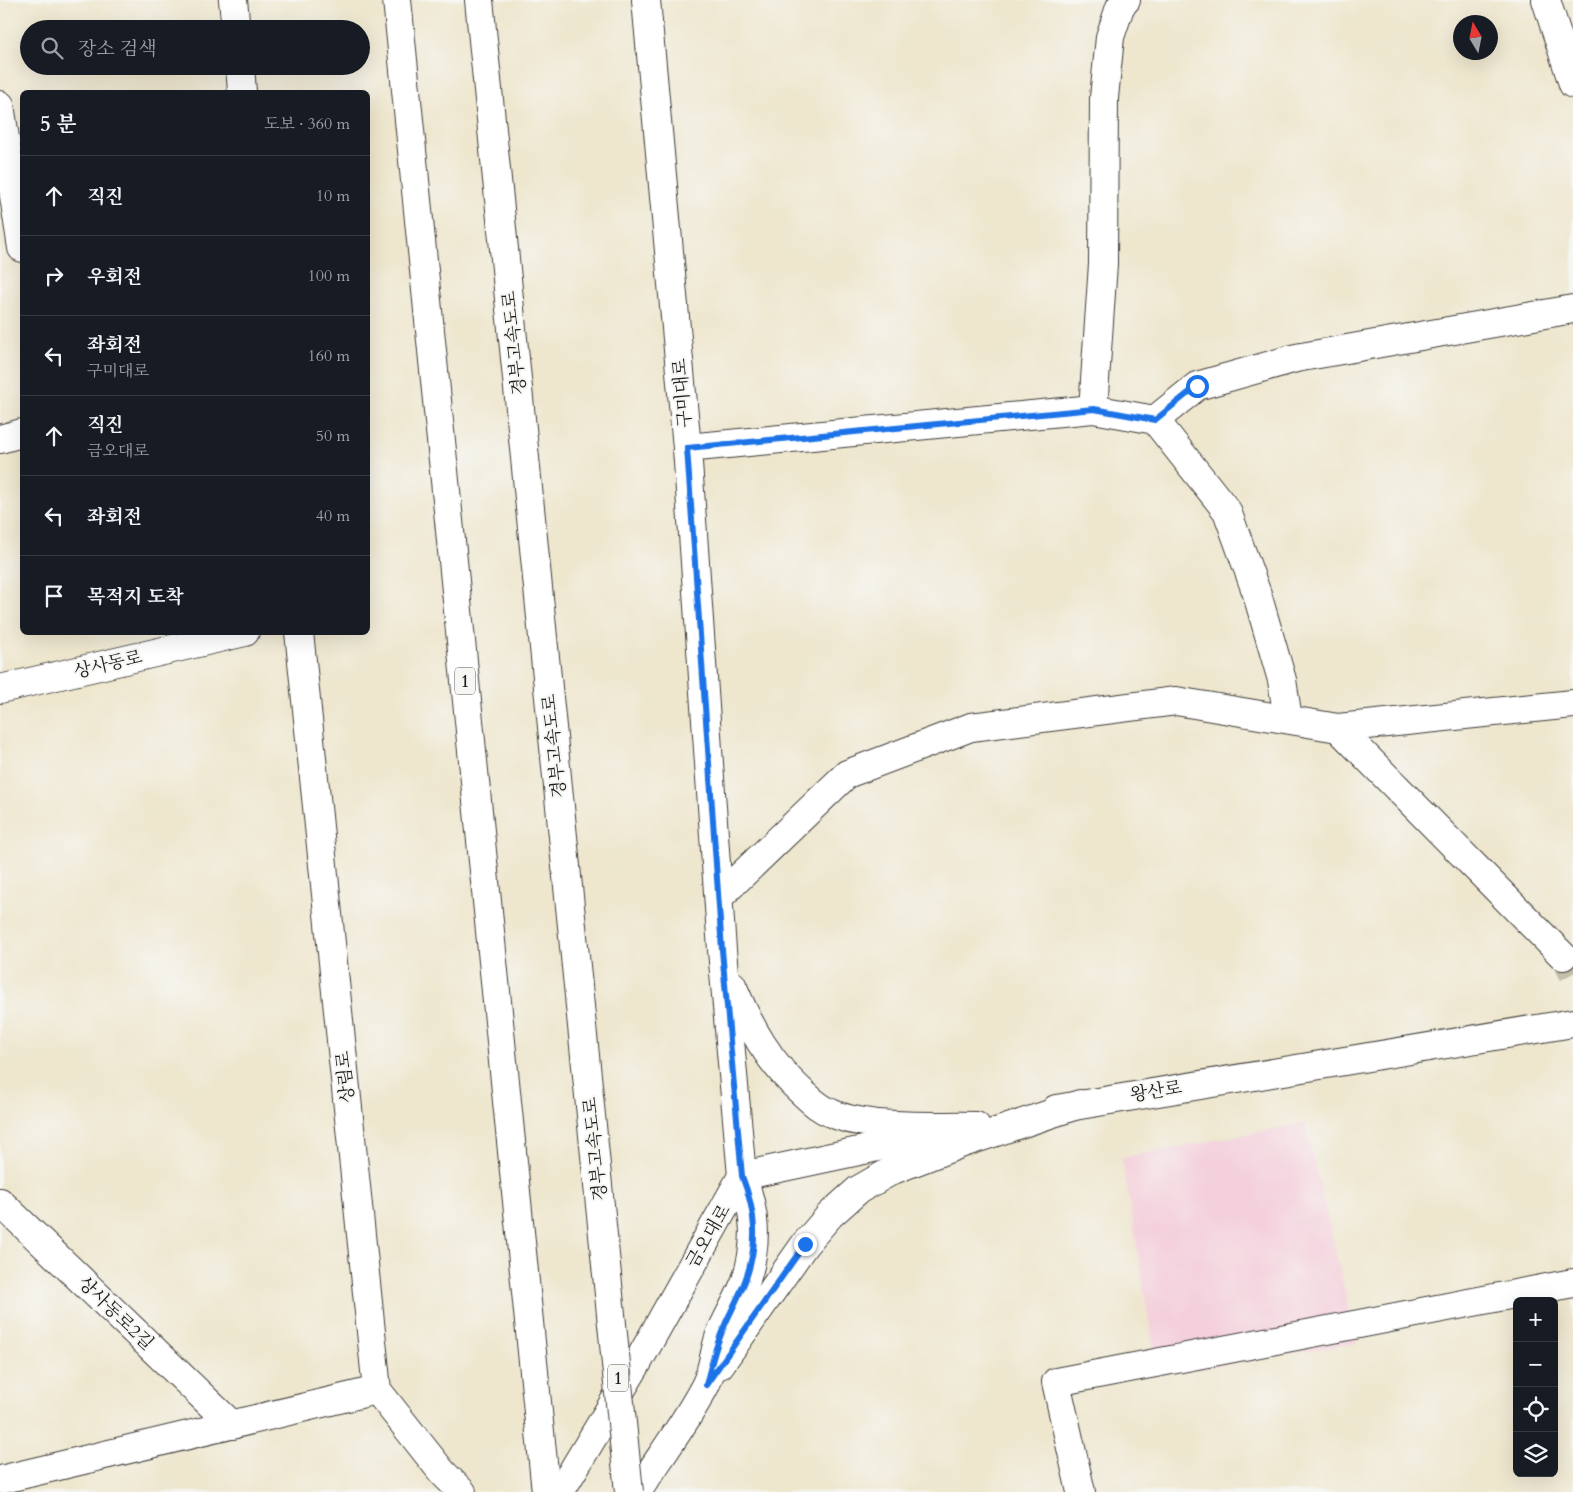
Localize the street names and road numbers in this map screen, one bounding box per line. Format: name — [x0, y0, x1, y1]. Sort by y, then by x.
street label: 경부고속도로 — [497, 290, 532, 396]
street label: 구미대로 — [667, 357, 698, 429]
street label: 상사동로 — [71, 644, 145, 684]
road number: 1 — [455, 668, 475, 694]
street label: 경부고속도로 — [537, 693, 572, 799]
street label: 상림로 — [330, 1050, 361, 1104]
street label: 왕산로 — [1128, 1075, 1184, 1108]
street label: 경부고속도로 — [578, 1096, 613, 1202]
street label: 금오대로 — [680, 1200, 737, 1273]
street label: 상사동로2길 — [72, 1271, 159, 1356]
road number: 1 — [608, 1365, 628, 1392]

